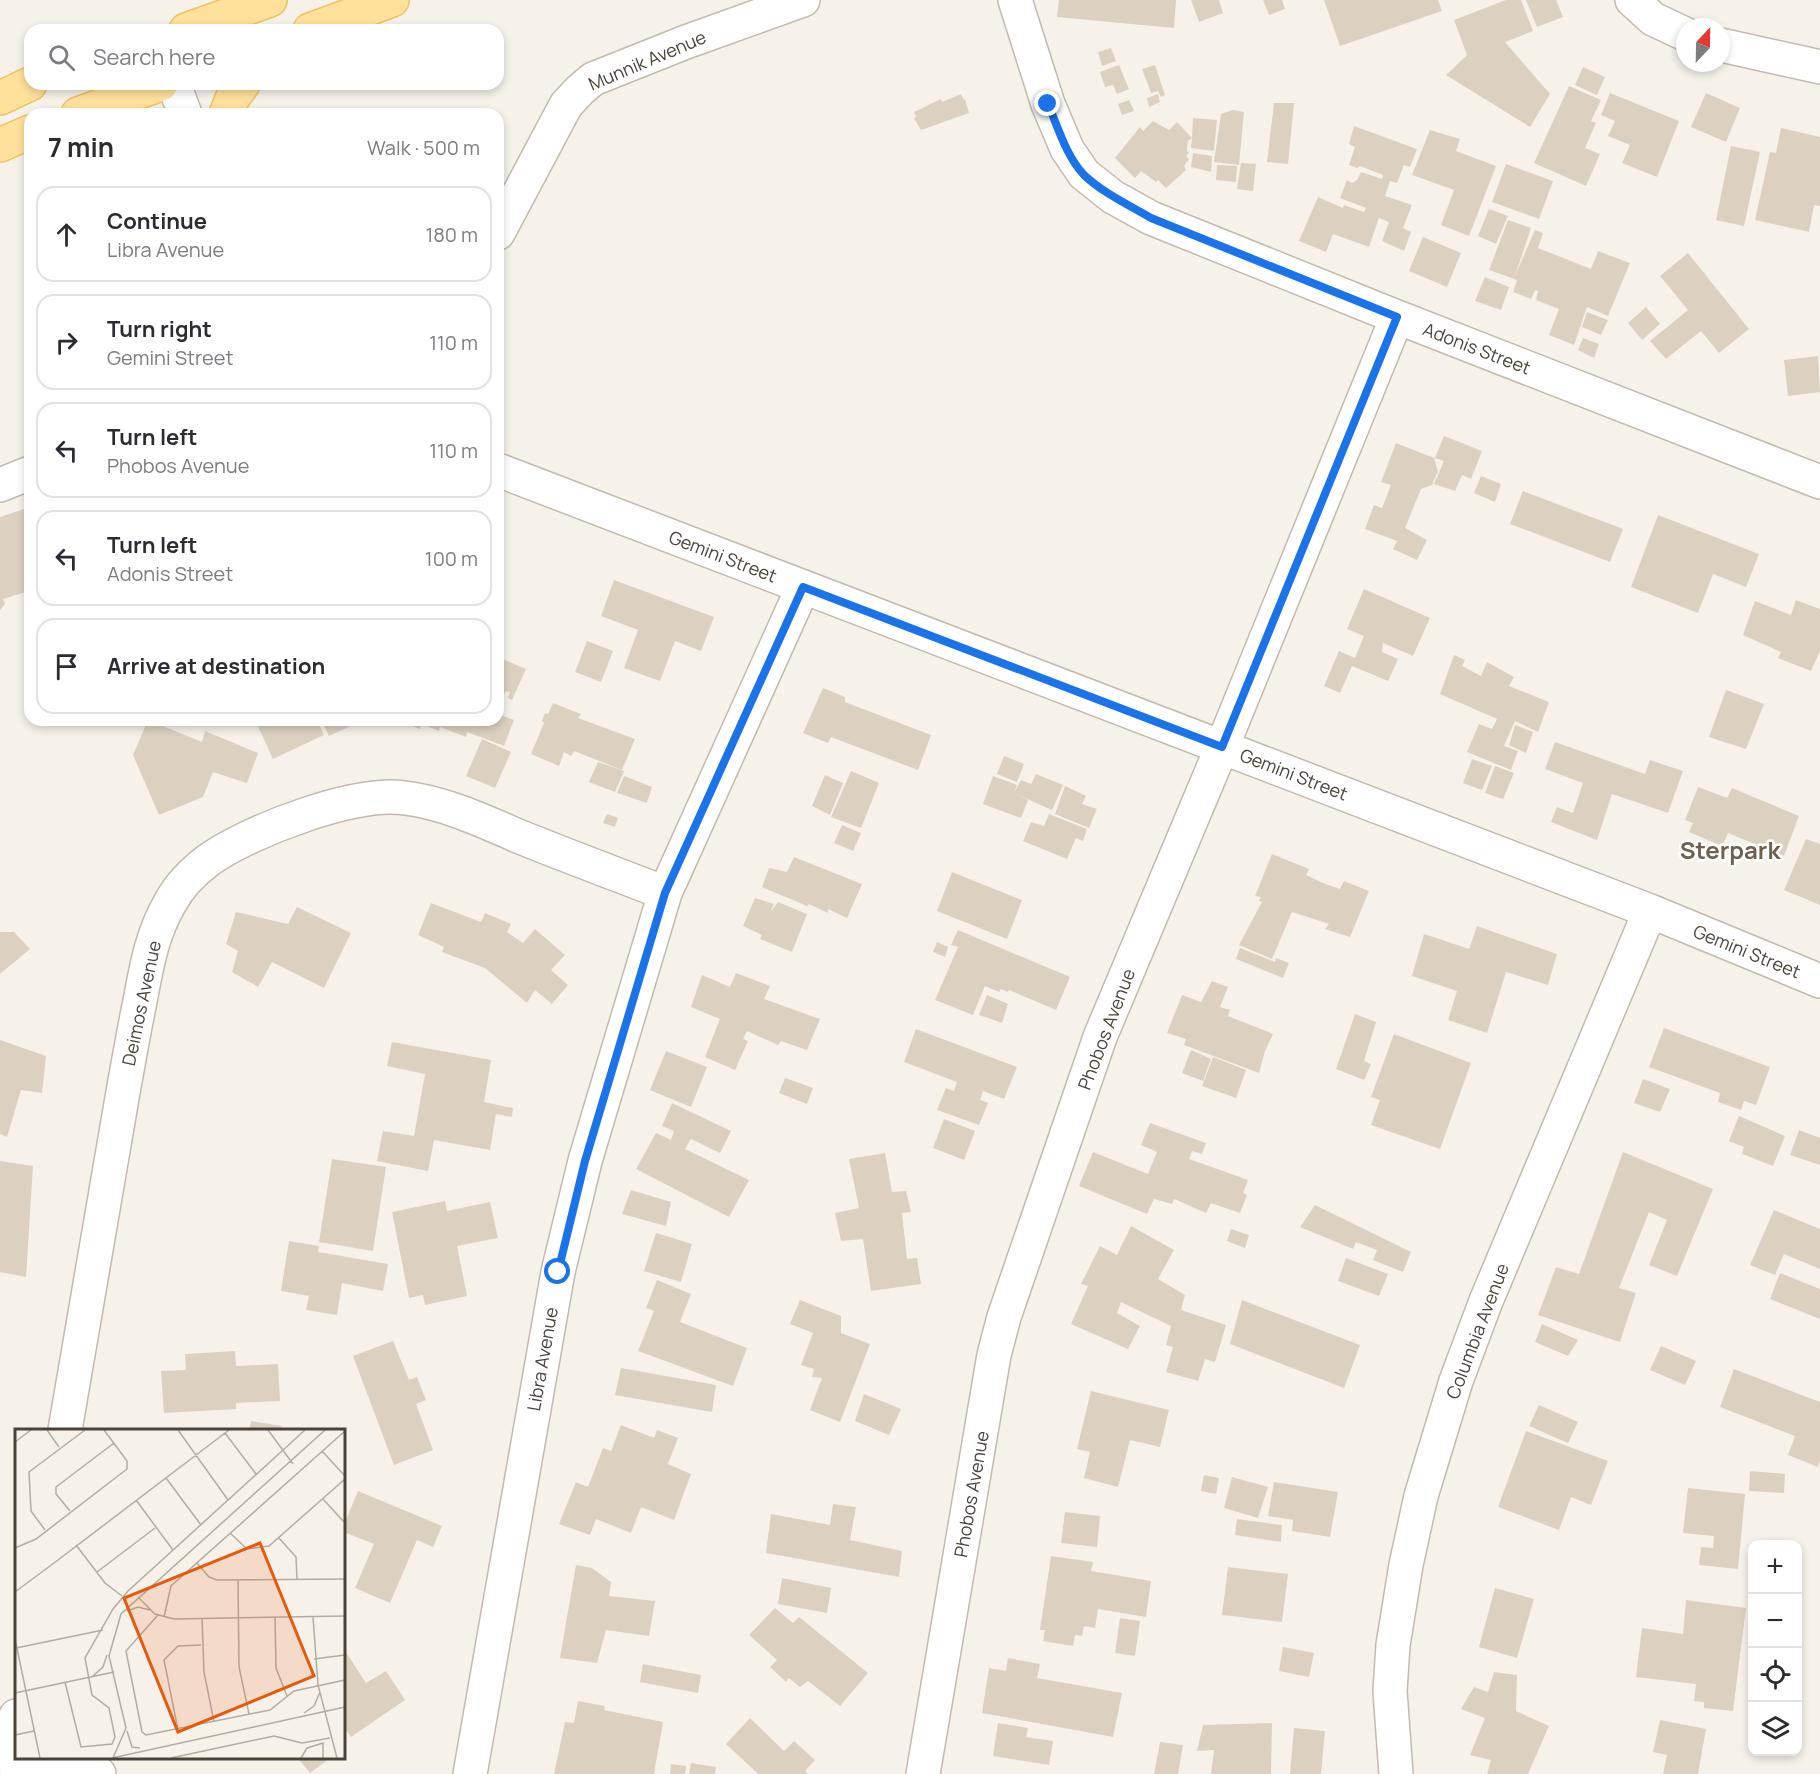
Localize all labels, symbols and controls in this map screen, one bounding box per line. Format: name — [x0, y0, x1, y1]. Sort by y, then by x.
north arrow — [1676, 18, 1730, 72]
search box — [24, 24, 504, 90]
street label: Munnik Avenue — [585, 24, 709, 96]
icon: search — [45, 41, 78, 74]
text: Search here — [93, 42, 215, 72]
route end — [1034, 90, 1060, 116]
text: 7 min — [48, 129, 114, 165]
text: Walk · 500 m — [367, 134, 480, 161]
text: Continue — [107, 206, 207, 236]
icon: ahead — [50, 218, 83, 251]
text: 180 m — [425, 221, 478, 248]
text: Libra Avenue — [107, 236, 224, 263]
text: Turn right — [107, 314, 212, 344]
street label: Adonis Street — [1420, 316, 1534, 380]
icon: right — [50, 326, 83, 359]
text: 110 m — [429, 329, 478, 356]
text: Gemini Street — [107, 344, 233, 371]
text: Turn left — [107, 422, 197, 452]
icon: left — [50, 434, 83, 467]
text: 110 m — [429, 437, 478, 464]
text: Phobos Avenue — [107, 452, 249, 479]
street label: Gemini Street — [666, 524, 780, 588]
text: Turn left — [107, 530, 197, 560]
icon: left — [50, 542, 83, 575]
text: 100 m — [425, 545, 478, 572]
text: Adonis Street — [107, 560, 233, 587]
icon: arrive — [50, 650, 83, 683]
text: Arrive at destination — [107, 651, 325, 681]
street label: Gemini Street — [1237, 742, 1351, 806]
district label: Sterpark — [1680, 833, 1781, 866]
street label: Gemini Street — [1690, 919, 1804, 983]
street label: Deimos Avenue — [116, 938, 166, 1068]
street label: Phobos Avenue — [1072, 965, 1140, 1093]
route start — [544, 1258, 570, 1284]
street label: Columbia Avenue — [1440, 1260, 1514, 1402]
street label: Libra Avenue — [521, 1305, 563, 1413]
inset map — [15, 1429, 345, 1759]
street label: Phobos Avenue — [948, 1429, 994, 1559]
map controls — [1748, 1540, 1802, 1756]
button: + — [1748, 1540, 1802, 1594]
button: − — [1748, 1594, 1802, 1648]
button: locate — [1748, 1648, 1802, 1702]
button: layers — [1748, 1702, 1802, 1756]

